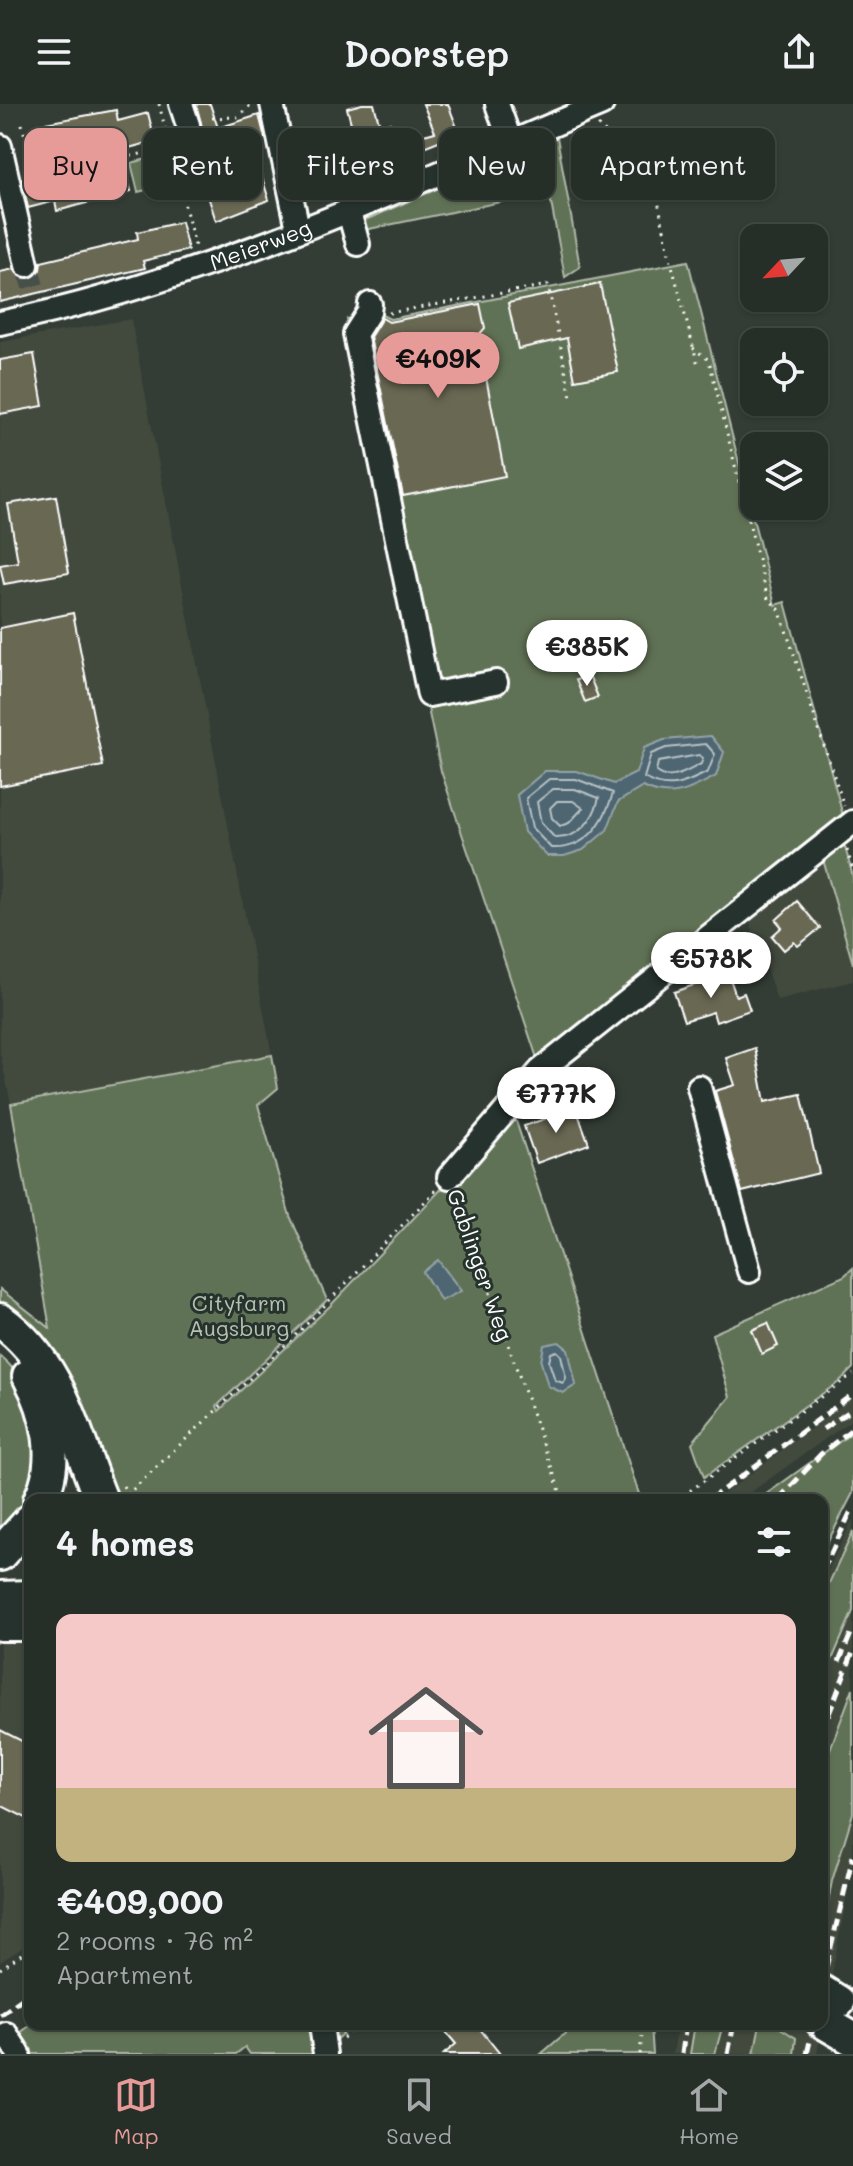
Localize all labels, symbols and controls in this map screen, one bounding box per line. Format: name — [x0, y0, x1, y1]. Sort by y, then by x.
text: Doorstep — [344, 29, 509, 76]
icon: menu — [32, 30, 76, 74]
icon: share — [777, 30, 821, 74]
chip: Buy — [24, 128, 127, 200]
chip: Rent — [143, 128, 262, 200]
chip: Filters — [278, 128, 423, 200]
chip: New — [439, 128, 555, 200]
chip: Apartment — [571, 128, 775, 200]
street label: Meierweg — [206, 212, 315, 277]
north arrow — [740, 224, 828, 312]
map controls — [740, 224, 828, 520]
button: locate — [740, 328, 828, 416]
pin: €409K — [382, 332, 494, 400]
text: €409K — [394, 341, 482, 375]
button: layers — [740, 432, 828, 520]
pin: €385K — [531, 620, 643, 688]
text: €385K — [544, 629, 630, 663]
pin: €578K — [655, 932, 767, 1000]
text: €578K — [669, 941, 753, 975]
pin: €777K — [500, 1067, 612, 1135]
text: €777K — [515, 1076, 597, 1110]
street label: Gablinger Weg — [441, 1185, 520, 1345]
park label: Cityfarm Augsburg — [189, 1288, 289, 1342]
text: 4 homes — [56, 1520, 195, 1565]
icon: filters — [752, 1520, 796, 1564]
icon: home — [354, 1666, 498, 1810]
text: €409,000 — [56, 1878, 223, 1923]
text: 2 rooms · 76 m² — [56, 1923, 253, 1957]
text: Apartment — [56, 1957, 193, 1991]
tab: Map — [114, 2073, 159, 2150]
tab: Saved — [386, 2073, 452, 2150]
tab: Home — [679, 2073, 739, 2150]

